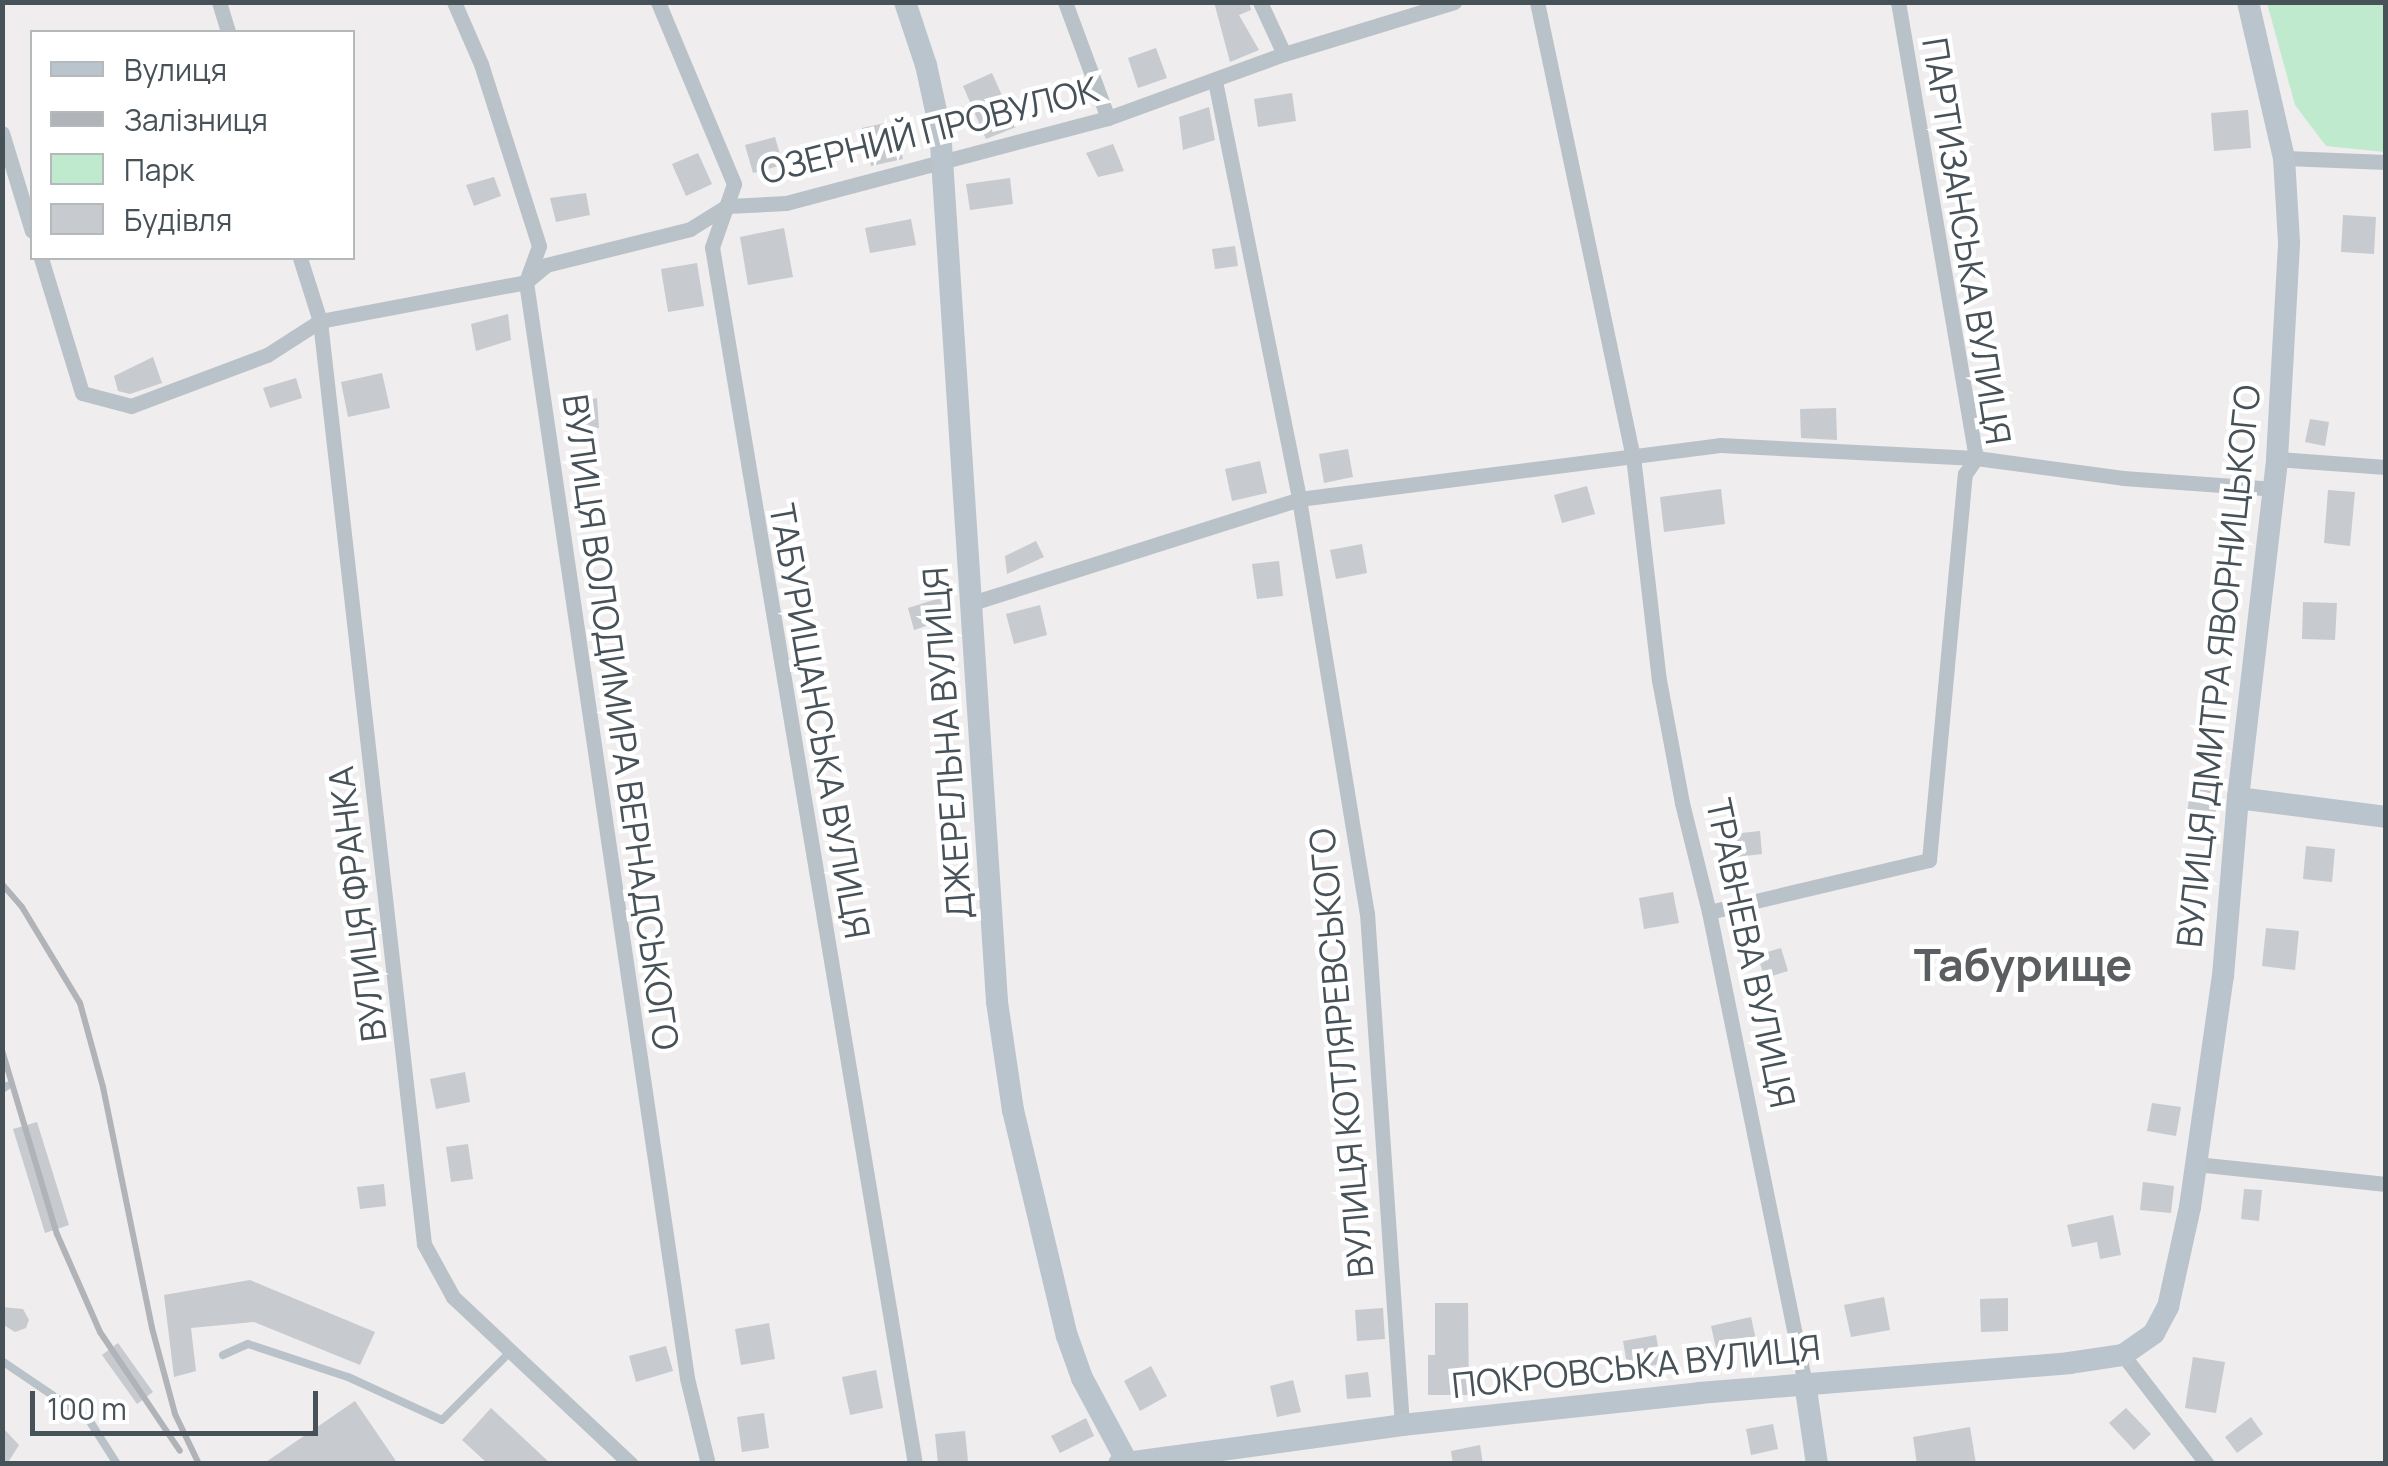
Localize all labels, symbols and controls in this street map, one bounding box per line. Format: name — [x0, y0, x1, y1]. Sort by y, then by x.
legend — [30, 30, 355, 260]
street label: ПАРТИЗАНСЬКА ВУЛИЦЯ — [1914, 35, 2020, 447]
text: Вулиця — [124, 49, 227, 90]
street label: ОЗЕРНИЙ ПРОВУЛОК — [755, 68, 1103, 192]
text: Залізниця — [124, 99, 268, 140]
text: Парк — [124, 149, 194, 190]
text: Будівля — [124, 199, 232, 240]
street label: ВУЛИЦЯ ДМИТРА ЯВОРНИЦЬКОГО — [2168, 383, 2268, 949]
street label: ВУЛИЦЯ ВОЛОДИМИРА ВЕРНАДСЬКОГО — [554, 392, 688, 1052]
street label: ТАБУРИЩАНСЬКА ВУЛИЦЯ — [761, 500, 879, 942]
street label: ДЖЕРЕЛЬНА ВУЛИЦЯ — [914, 566, 980, 920]
street label: ВУЛИЦЯ ФРАНКА — [319, 764, 395, 1044]
street label: ТРАВНЕВА ВУЛИЦЯ — [1698, 795, 1804, 1111]
street label: ВУЛИЦЯ КОТЛЯРЕВСЬКОГО — [1300, 826, 1382, 1280]
district label: Табурище — [1914, 938, 2132, 992]
street label: ПОКРОВСЬКА ВУЛИЦЯ — [1450, 1326, 1822, 1406]
scale bar — [35, 1371, 322, 1433]
text: 100 m — [47, 1388, 127, 1429]

